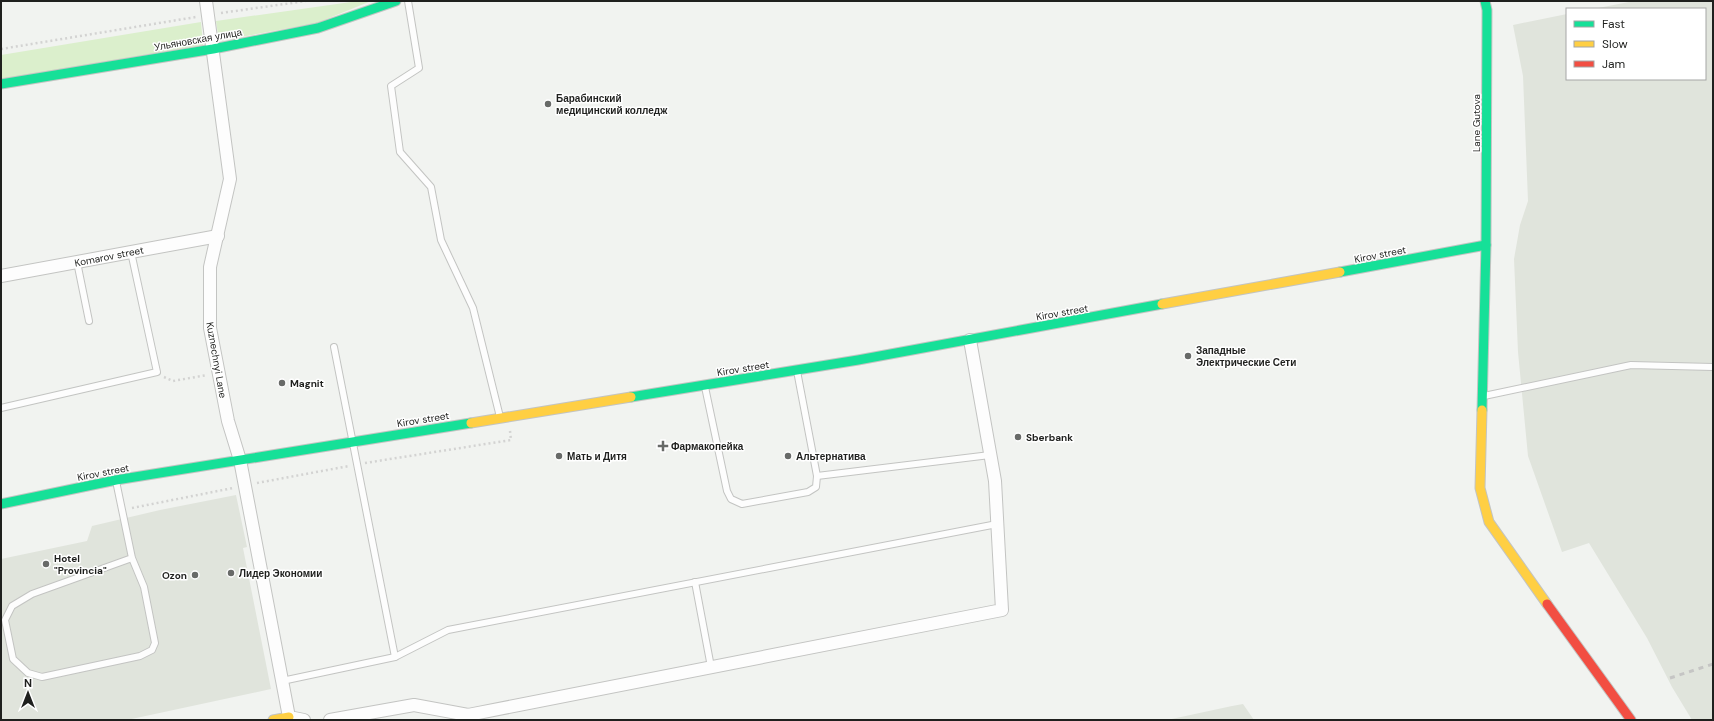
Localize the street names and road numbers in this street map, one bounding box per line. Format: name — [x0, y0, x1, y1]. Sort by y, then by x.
street label: Ульяновская улица — [153, 25, 244, 54]
street label: Lane Gutova — [1470, 94, 1483, 152]
street label: Komarov street — [73, 243, 145, 270]
street label: Kirov street — [1353, 243, 1407, 266]
street label: Kirov street — [1035, 302, 1089, 323]
street label: Kuznechnyi Lane — [203, 321, 230, 400]
street label: Kirov street — [716, 358, 770, 379]
street label: Kirov street — [396, 409, 450, 430]
street label: Kirov street — [76, 461, 130, 484]

